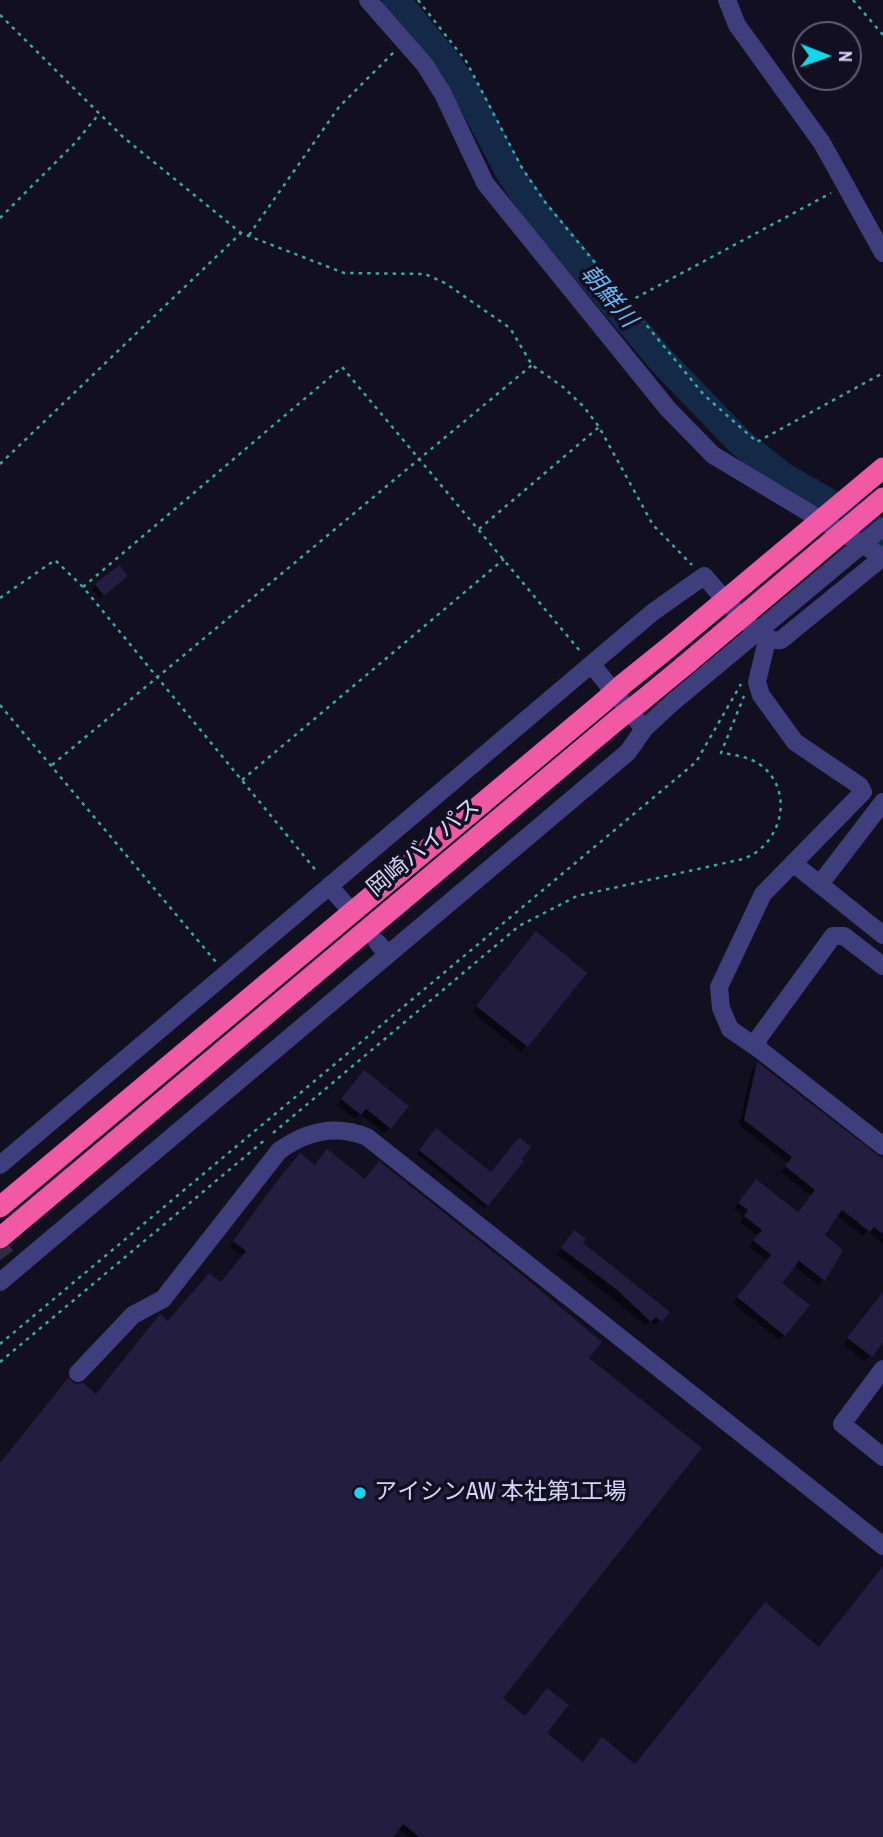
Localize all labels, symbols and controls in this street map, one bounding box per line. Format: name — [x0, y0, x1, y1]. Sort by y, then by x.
north arrow — [792, 21, 862, 91]
text: N — [833, 50, 859, 62]
water label: 朝鮮川 — [574, 260, 642, 334]
street label: 岡崎バイパス — [362, 793, 486, 903]
place label: アイシンAW 本社第1工場 — [374, 1479, 626, 1507]
marker: アイシンAW 本社第1工場 — [352, 1485, 368, 1501]

